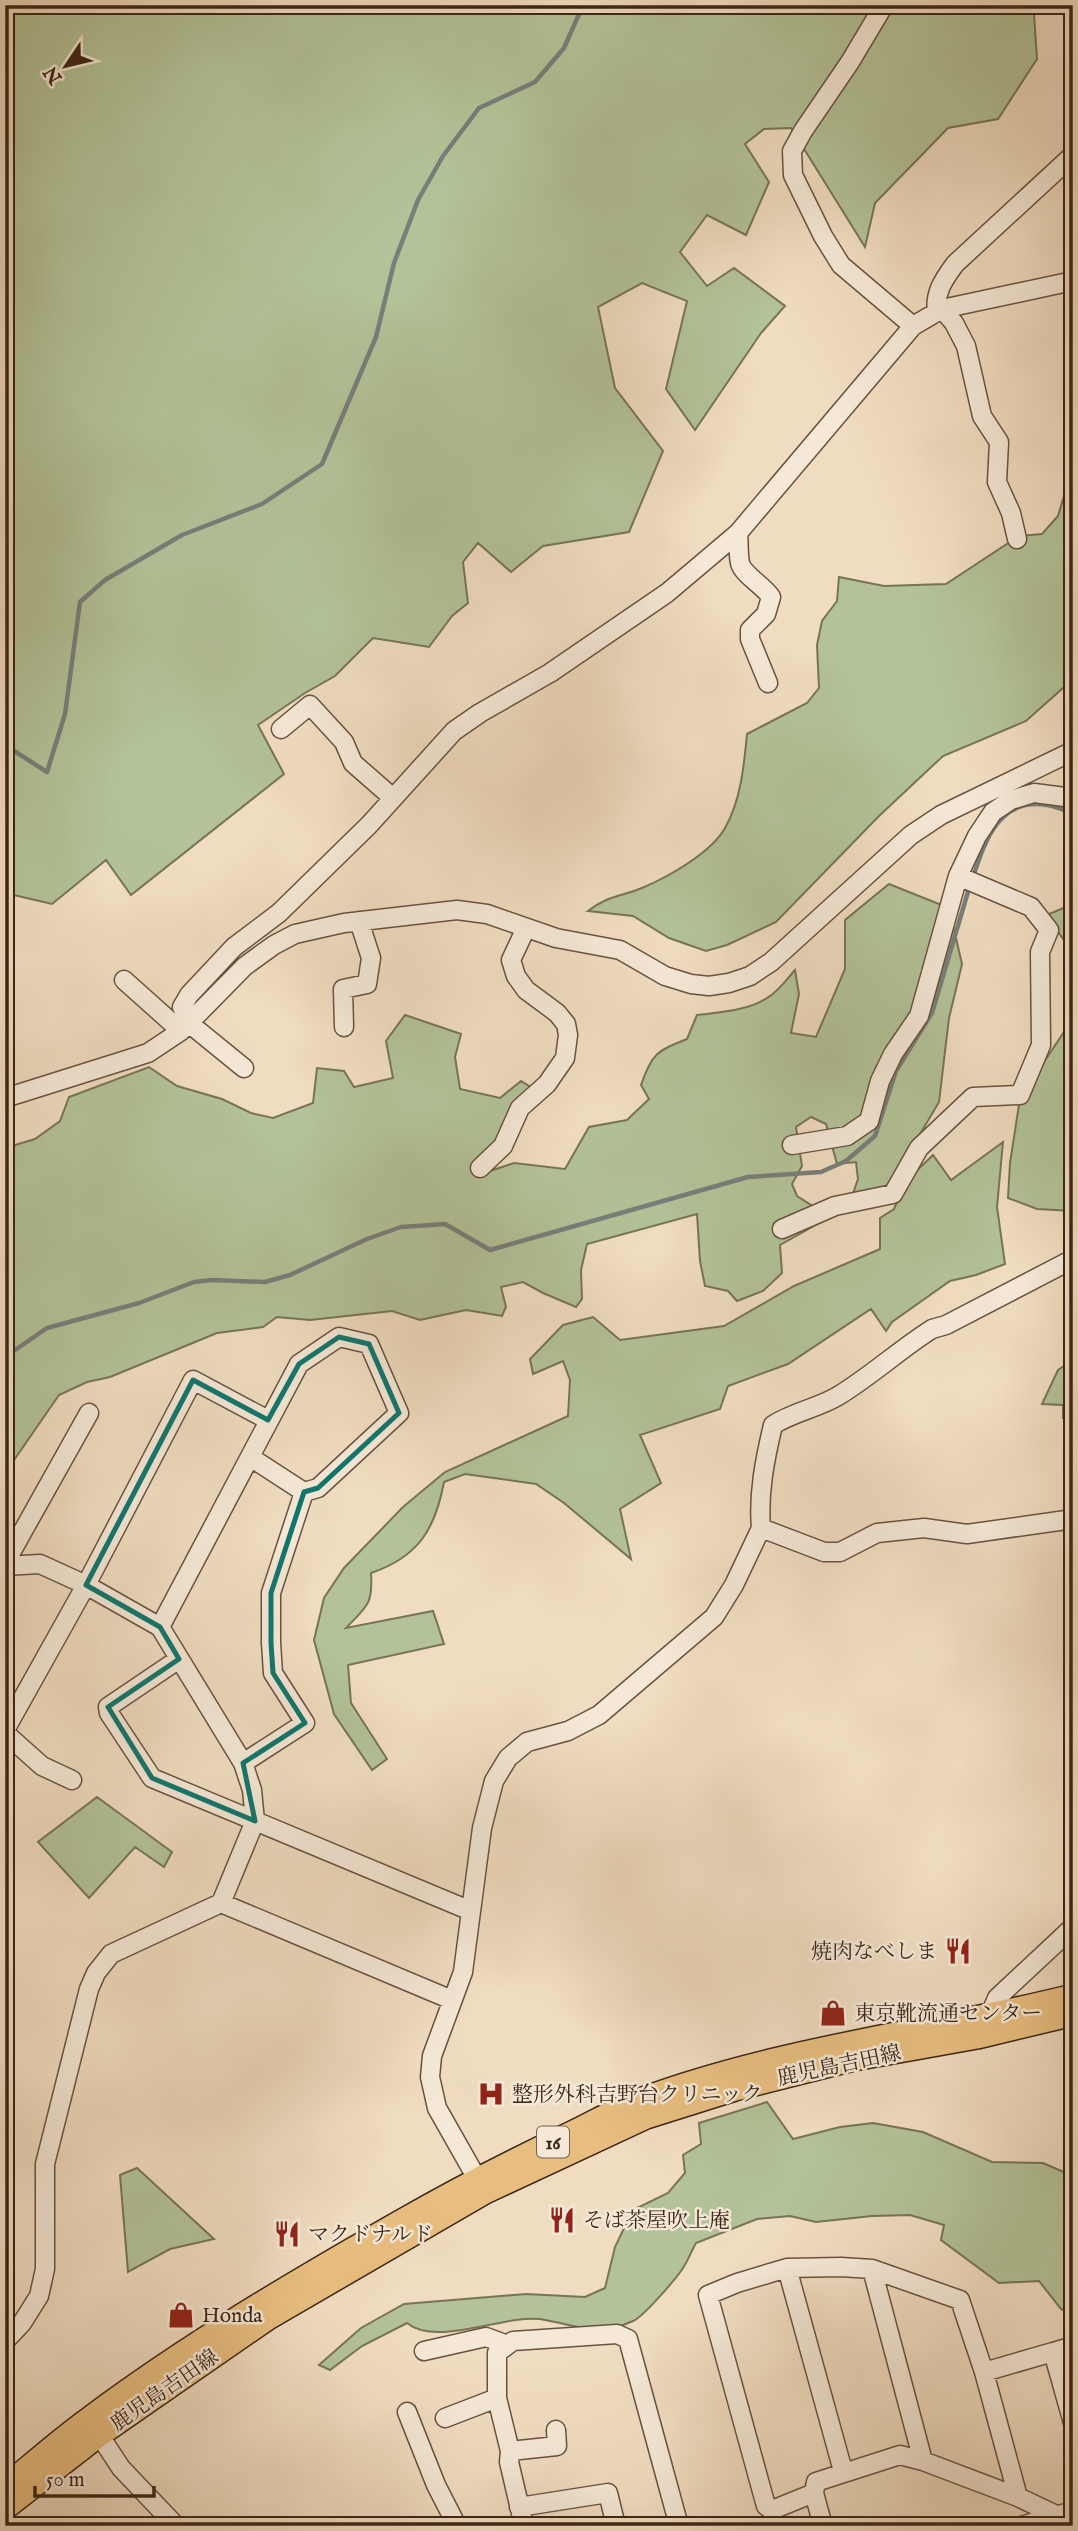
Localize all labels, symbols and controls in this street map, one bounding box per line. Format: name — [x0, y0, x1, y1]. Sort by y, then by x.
north arrow — [32, 32, 102, 102]
text: N — [39, 61, 69, 89]
restaurant icon: 焼肉なべしま — [943, 1936, 973, 1966]
place label: 焼肉なべしま — [811, 1939, 937, 1966]
shop icon: 東京靴流通センター — [818, 1998, 848, 2028]
place label: 東京靴流通センター — [854, 2001, 1042, 2028]
street label: 鹿児島吉田線 — [775, 2040, 904, 2093]
hospital icon: 整形外科吉野台クリニック — [476, 2079, 506, 2109]
place label: 整形外科吉野台クリニック — [512, 2082, 763, 2109]
road number: 16 — [537, 2126, 569, 2158]
restaurant icon: そば茶屋吹上庵 — [547, 2205, 577, 2235]
place label: そば茶屋吹上庵 — [583, 2208, 730, 2235]
restaurant icon: マクドナルド — [272, 2219, 302, 2249]
place label: マクドナルド — [308, 2222, 433, 2249]
shop icon: Honda — [166, 2300, 196, 2330]
place label: Honda — [202, 2303, 263, 2330]
street label: 鹿児島吉田線 — [106, 2344, 224, 2438]
scale bar — [35, 2454, 154, 2498]
text: 50 m — [46, 2467, 85, 2494]

